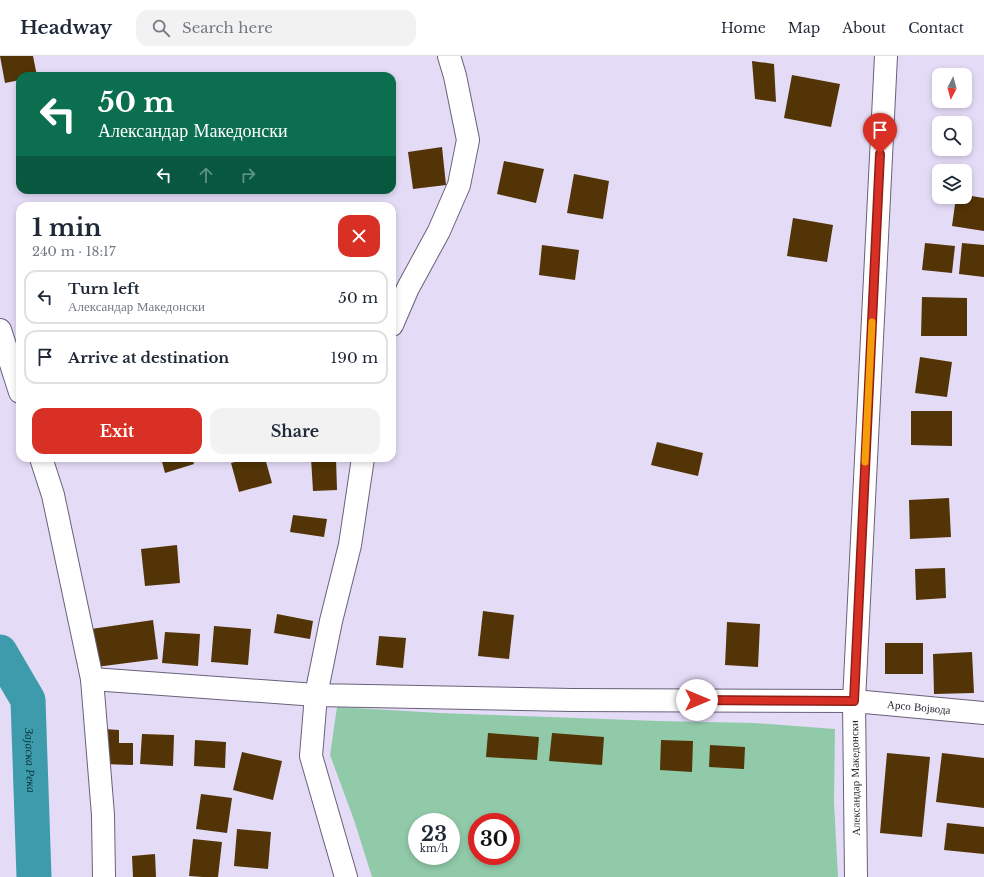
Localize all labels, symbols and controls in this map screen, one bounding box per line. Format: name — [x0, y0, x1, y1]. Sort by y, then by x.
search box — [136, 10, 416, 46]
text: Headway — [20, 16, 112, 39]
icon: search — [150, 17, 172, 39]
text: Search here — [182, 18, 273, 37]
text: Home — [721, 19, 766, 37]
text: Map — [788, 19, 820, 37]
text: About — [842, 19, 886, 37]
text: Contact — [908, 19, 964, 37]
north arrow — [932, 68, 972, 108]
map controls — [932, 68, 972, 204]
text: 50 m — [98, 85, 174, 120]
icon: left — [32, 88, 84, 140]
pin — [863, 113, 897, 154]
button: search — [932, 116, 972, 156]
icon: arrive — [869, 119, 891, 141]
text: Александар Македонски — [98, 120, 288, 142]
icon: left — [153, 164, 175, 186]
icon: ahead — [195, 164, 217, 186]
icon: right — [237, 164, 259, 186]
button: layers — [932, 164, 972, 204]
text: 1 min — [32, 213, 102, 242]
button: close — [338, 215, 380, 257]
text: 240 m · 18:17 — [32, 243, 115, 260]
text: Turn left — [68, 279, 139, 298]
icon: left — [34, 286, 56, 308]
text: 50 m — [338, 288, 378, 307]
text: Александар Македонски — [68, 298, 205, 315]
icon: arrive — [34, 346, 56, 368]
text: Arrive at destination — [68, 348, 229, 367]
text: 190 m — [331, 348, 378, 367]
button: Exit — [32, 408, 202, 454]
button: Share — [210, 408, 380, 454]
position arrow — [676, 679, 718, 721]
street label: Арсо Војвода — [886, 697, 951, 717]
street label: Александар Македонски — [847, 720, 863, 836]
water label: Зајаска Река — [22, 728, 39, 793]
speed limit sign: 30 — [468, 813, 520, 865]
text: 23 — [421, 822, 447, 846]
text: km/h — [420, 842, 448, 855]

